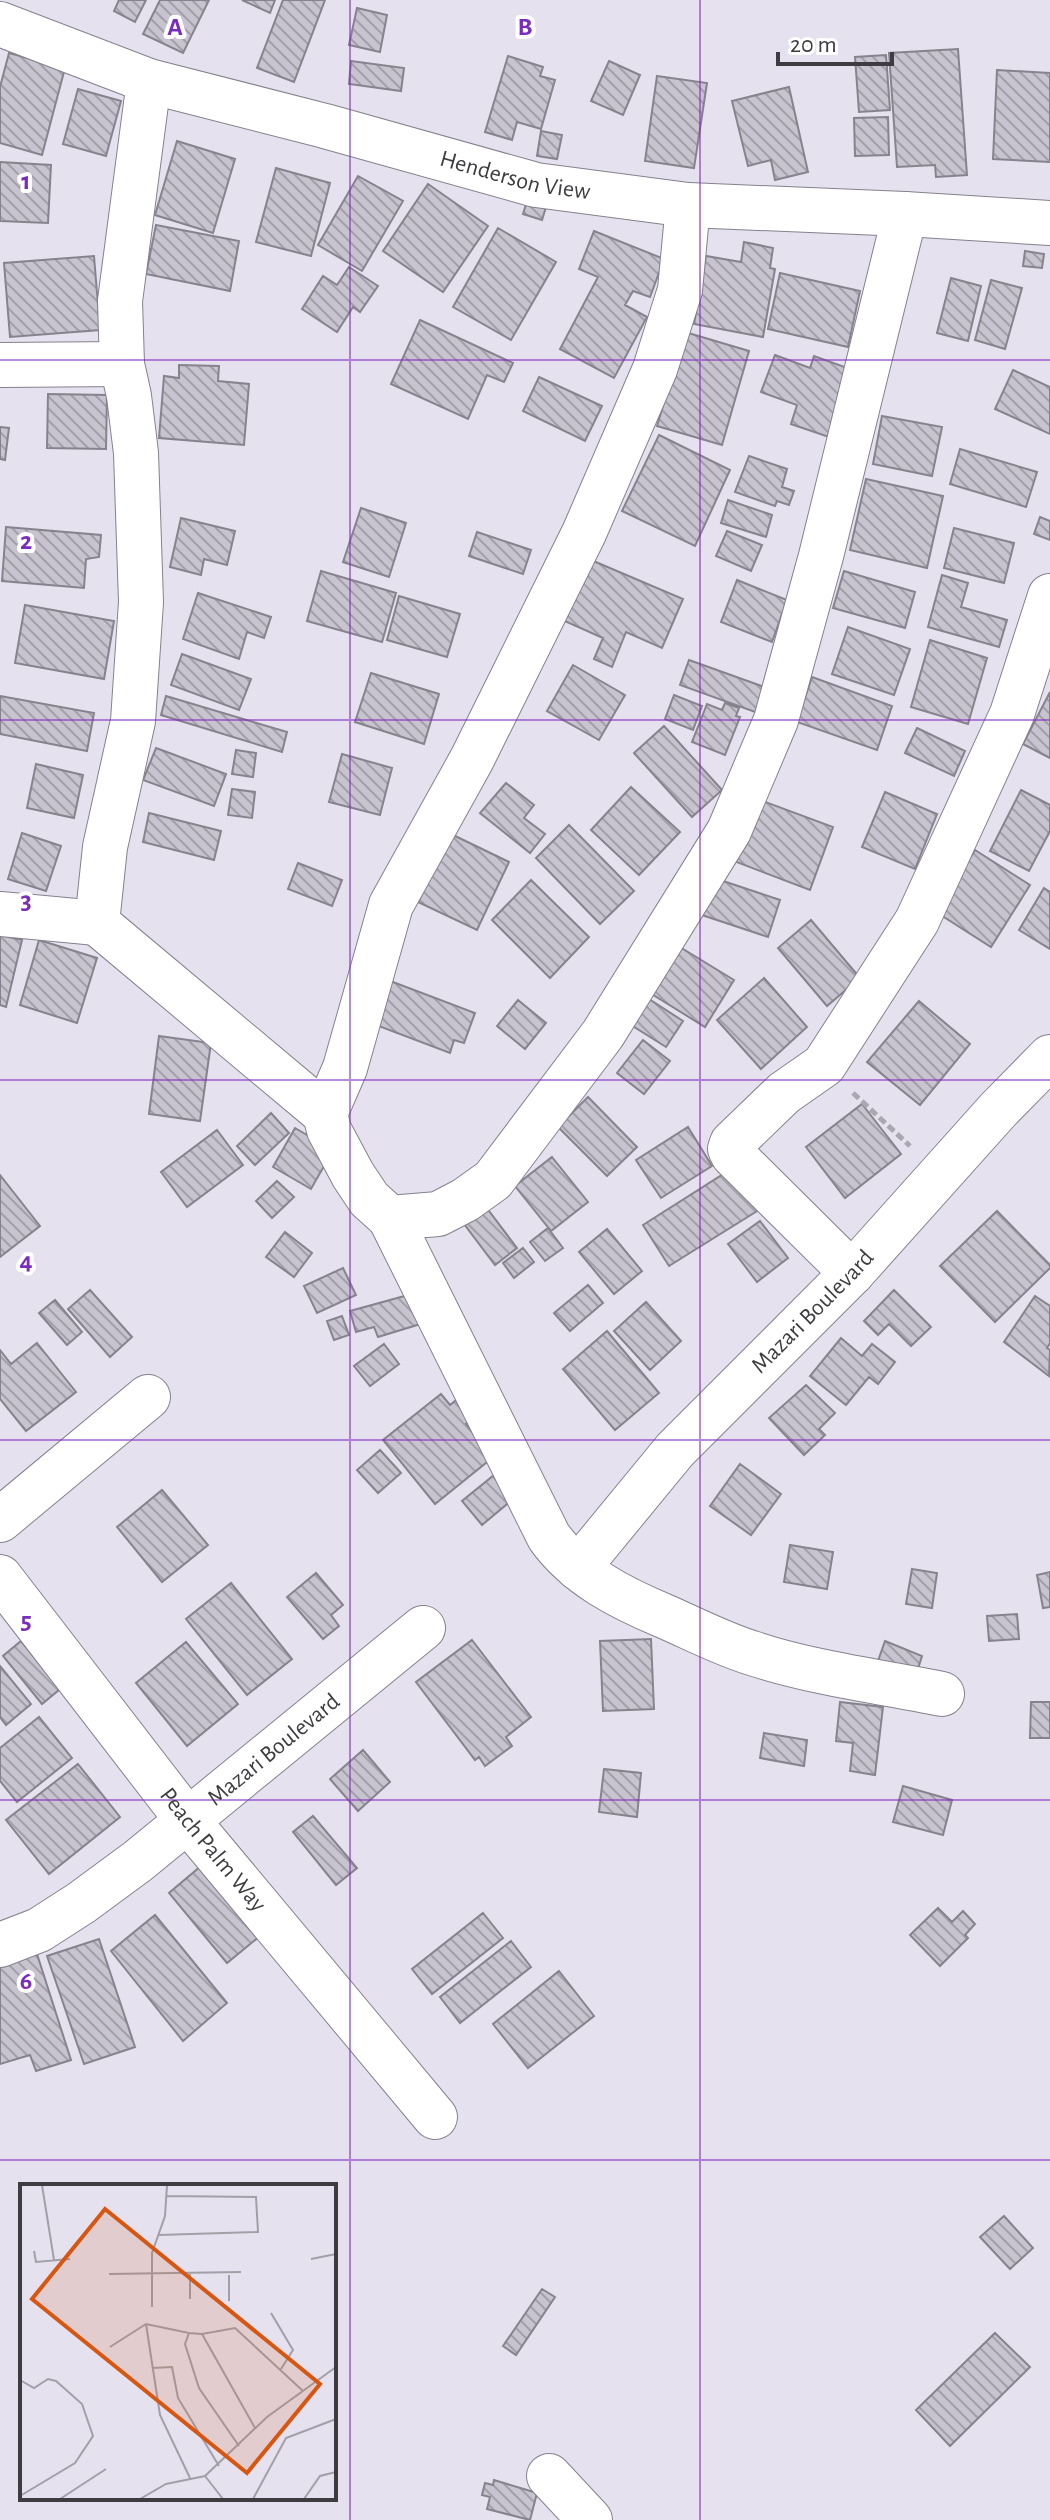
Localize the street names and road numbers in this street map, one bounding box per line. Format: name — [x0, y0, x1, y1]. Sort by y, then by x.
street label: Henderson View — [437, 147, 592, 204]
street label: Mazari Boulevard — [747, 1245, 878, 1378]
street label: Mazari Boulevard — [203, 1689, 344, 1811]
street label: Peach Palm Way — [155, 1783, 270, 1916]

